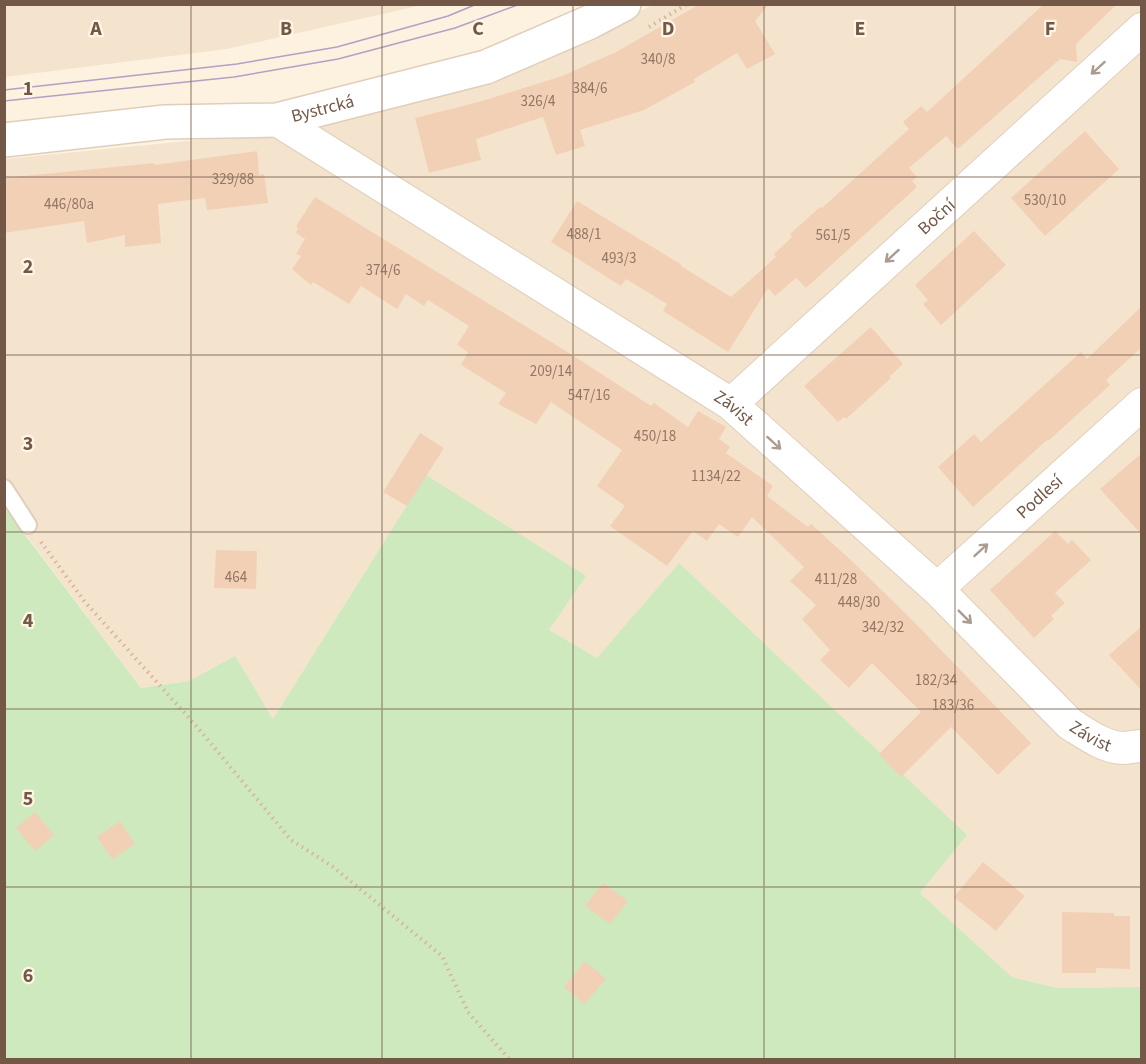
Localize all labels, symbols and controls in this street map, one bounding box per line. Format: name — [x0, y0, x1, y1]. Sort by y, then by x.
text: A — [89, 15, 102, 43]
text: B — [280, 15, 292, 43]
text: C — [472, 15, 484, 43]
text: D — [662, 15, 674, 43]
text: E — [855, 15, 865, 43]
text: F — [1045, 15, 1055, 43]
house number: 340/8 — [640, 49, 676, 70]
one-way arrow — [1091, 61, 1106, 75]
text: 1 — [23, 75, 33, 103]
house number: 384/6 — [572, 78, 608, 99]
street label: Bystrcká — [288, 88, 357, 128]
house number: 326/4 — [520, 91, 556, 112]
house number: 329/88 — [212, 169, 254, 190]
house number: 530/10 — [1024, 190, 1066, 211]
street label: Boční — [912, 193, 961, 240]
house number: 446/80a — [44, 194, 94, 215]
house number: 488/1 — [566, 224, 602, 245]
house number: 561/5 — [815, 225, 851, 246]
house number: 493/3 — [601, 248, 637, 269]
one-way arrow — [885, 249, 900, 263]
text: 2 — [23, 253, 33, 281]
house number: 374/6 — [365, 260, 401, 281]
house number: 209/14 — [530, 361, 573, 382]
street label: Závist — [709, 384, 759, 431]
house number: 547/16 — [568, 385, 610, 406]
house number: 450/18 — [634, 426, 676, 447]
text: 3 — [23, 430, 33, 458]
one-way arrow — [767, 436, 782, 450]
house number: 1134/22 — [691, 466, 741, 487]
street label: Podlesí — [1011, 468, 1069, 524]
one-way arrow — [973, 543, 988, 557]
house number: 464 — [225, 567, 248, 588]
house number: 411/28 — [815, 569, 857, 590]
house number: 448/30 — [838, 592, 880, 613]
text: 4 — [23, 607, 34, 635]
one-way arrow — [958, 609, 972, 624]
house number: 342/32 — [862, 617, 904, 638]
house number: 182/34 — [915, 670, 958, 691]
house number: 183/36 — [932, 695, 974, 716]
street label: Závist — [1065, 714, 1115, 758]
text: 5 — [23, 785, 33, 813]
text: 6 — [23, 962, 33, 990]

